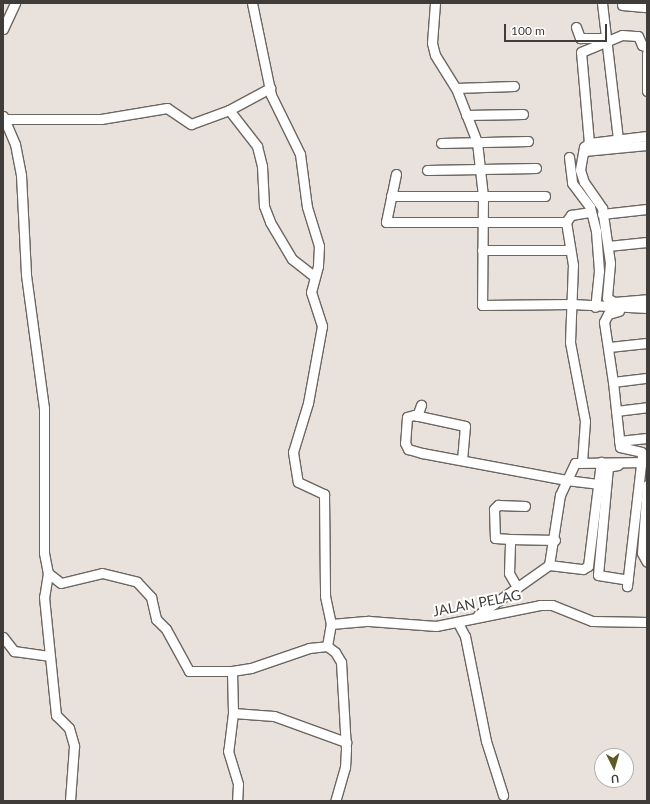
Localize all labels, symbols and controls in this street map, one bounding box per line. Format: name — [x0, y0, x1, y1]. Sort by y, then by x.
scale bar — [506, 16, 609, 42]
text: 100 m — [511, 23, 545, 38]
street label: JALAN PELAG — [432, 586, 522, 620]
north arrow — [594, 748, 634, 788]
text: U — [610, 773, 620, 786]

